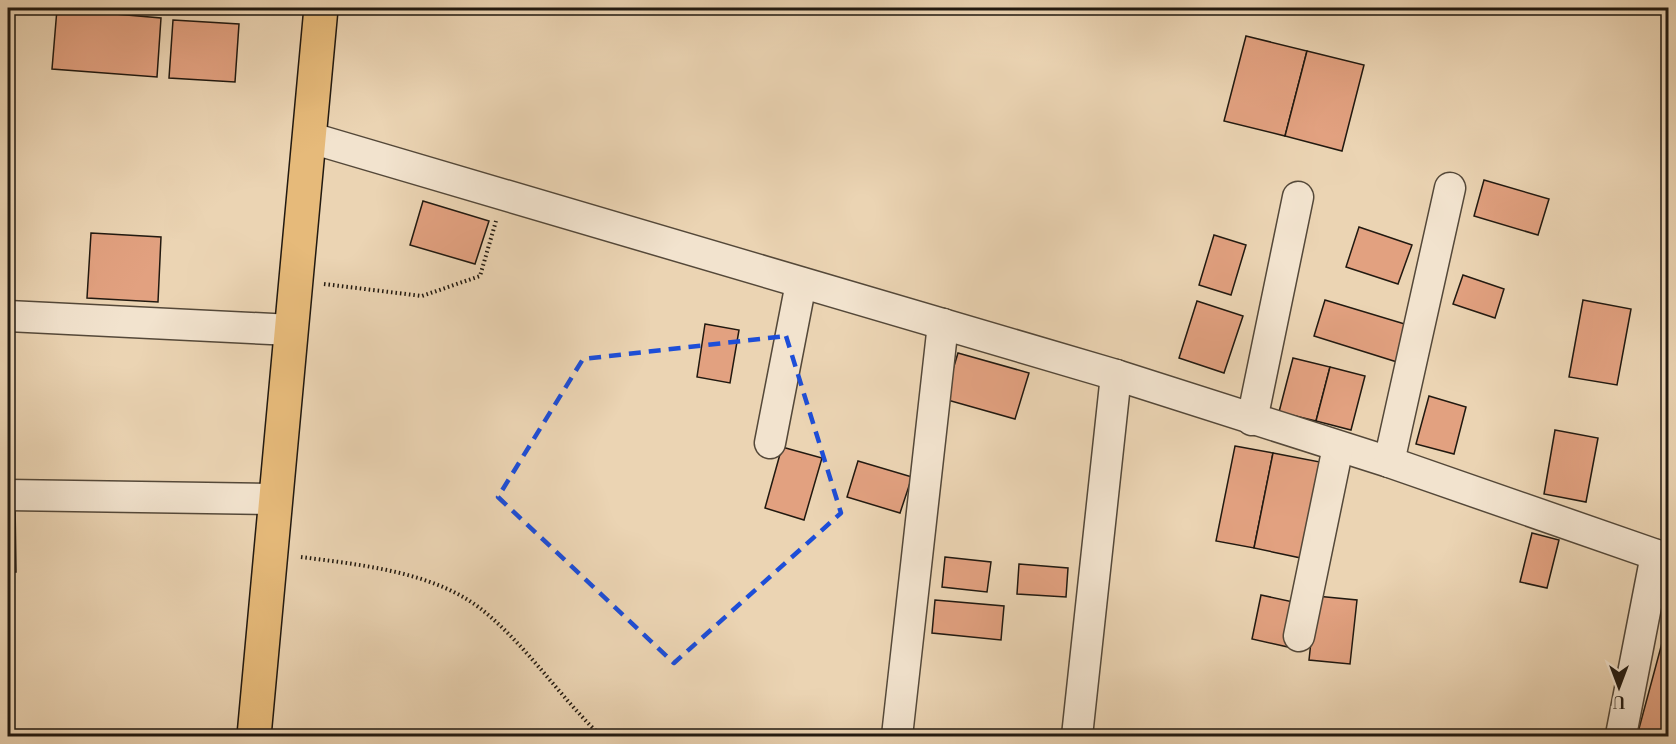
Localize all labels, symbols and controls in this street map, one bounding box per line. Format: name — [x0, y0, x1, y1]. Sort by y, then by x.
north arrow — [1589, 657, 1649, 717]
text: U — [1612, 691, 1625, 711]

